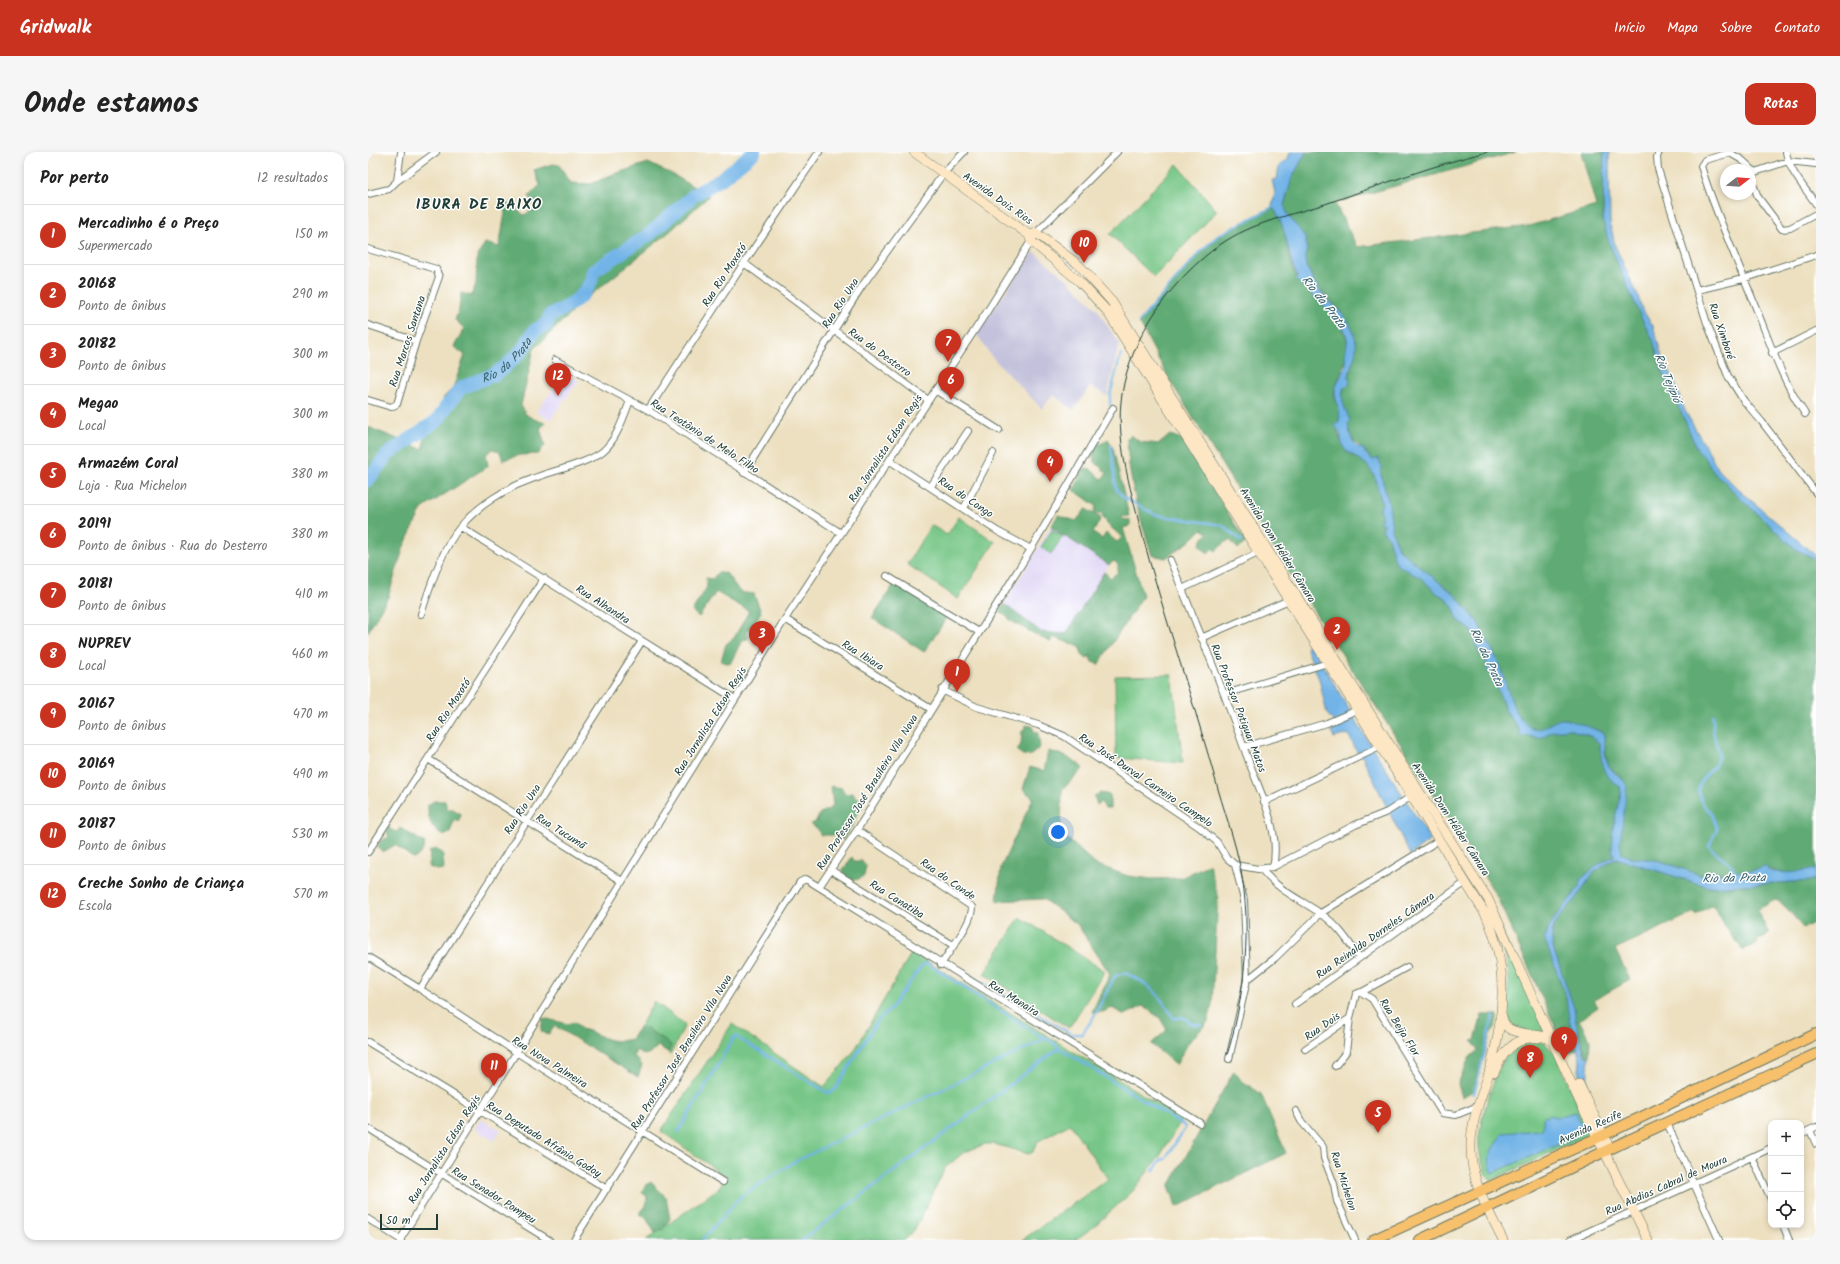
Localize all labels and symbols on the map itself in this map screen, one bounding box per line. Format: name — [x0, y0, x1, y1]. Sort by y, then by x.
north arrow — [1720, 164, 1756, 200]
street label: Avenida Dois Rios — [959, 168, 1037, 230]
district label: IBURA DE BAIXO — [416, 193, 542, 217]
pin: 10 — [1071, 230, 1097, 263]
street label: Rua Rio Moxotó — [698, 239, 753, 311]
water label: Rio da Prata — [1297, 272, 1351, 334]
street label: Rua Rio Una — [818, 275, 864, 332]
street label: Rua Marcos Santana — [385, 293, 431, 389]
street label: Rua Ximboré — [1703, 301, 1740, 363]
street label: Rua do Desterro — [844, 324, 915, 382]
pin: 7 — [935, 329, 961, 362]
water label: Rio da Prata — [479, 333, 538, 389]
water label: Rio Tejipió — [1649, 351, 1687, 408]
pin: 12 — [545, 363, 571, 396]
pin: 6 — [938, 367, 964, 400]
street label: Rua Jornalista Edson Regis — [844, 391, 928, 506]
street label: Rua Teotônio de Melo Filho — [646, 395, 763, 479]
pin: 4 — [1037, 449, 1063, 482]
street label: Rua do Congo — [934, 473, 997, 523]
street label: Avenida Dom Hélder Câmara — [1234, 484, 1320, 607]
street label: Rua Alhandra — [572, 580, 633, 629]
pin: 2 — [1324, 617, 1350, 650]
pin: 3 — [749, 621, 775, 654]
water label: Rio da Prata — [1465, 625, 1509, 691]
street label: Rua Ibiara — [838, 636, 887, 676]
street label: Rua Professor Potiguar Matos — [1205, 641, 1271, 776]
pin: 1 — [944, 659, 970, 692]
street label: Rua Jornalista Edson Regis — [670, 663, 752, 780]
street label: Rua Rio Moxotó — [422, 674, 477, 746]
street label: Rua Professor José Brasileiro Vila Nova — [812, 711, 923, 874]
street label: Rua José Durval Carneiro Campelo — [1075, 729, 1216, 833]
street label: Avenida Dom Hélder Câmara — [1406, 759, 1494, 880]
street label: Rua Rio Una — [500, 781, 546, 838]
street label: Rua Tucumã — [532, 809, 591, 855]
your location — [1048, 822, 1068, 842]
street label: Rua do Conde — [916, 854, 979, 906]
water label: Rio da Prata — [1702, 868, 1767, 889]
street label: Rua Canatiba — [865, 876, 927, 924]
street label: Rua Reinaldo Dorneles Câmara — [1312, 888, 1439, 984]
street label: Rua Professor José Brasileiro Vila Nova — [626, 971, 737, 1134]
street label: Rua Manaíra — [984, 976, 1043, 1022]
street label: Rua Beija Flor — [1374, 995, 1425, 1061]
street label: Rua Dois — [1301, 1008, 1345, 1046]
pin: 9 — [1551, 1027, 1577, 1060]
street label: Rua Nova Palmeira — [508, 1032, 591, 1094]
pin: 8 — [1517, 1045, 1543, 1078]
pin: 11 — [481, 1053, 507, 1086]
street label: Rua Jornalista Edson Regis — [404, 1091, 486, 1208]
street label: Rua Deputado Afrânio Godoy — [482, 1097, 605, 1183]
pin: 5 — [1365, 1100, 1391, 1133]
street label: Avenida Recife — [1556, 1106, 1625, 1150]
street label: Rua Michelon — [1325, 1149, 1361, 1214]
street label: Rua Abdias Cabral de Moura — [1602, 1151, 1730, 1221]
street label: Rua Senador Pompeu — [448, 1163, 540, 1230]
scale bar — [380, 1212, 438, 1231]

